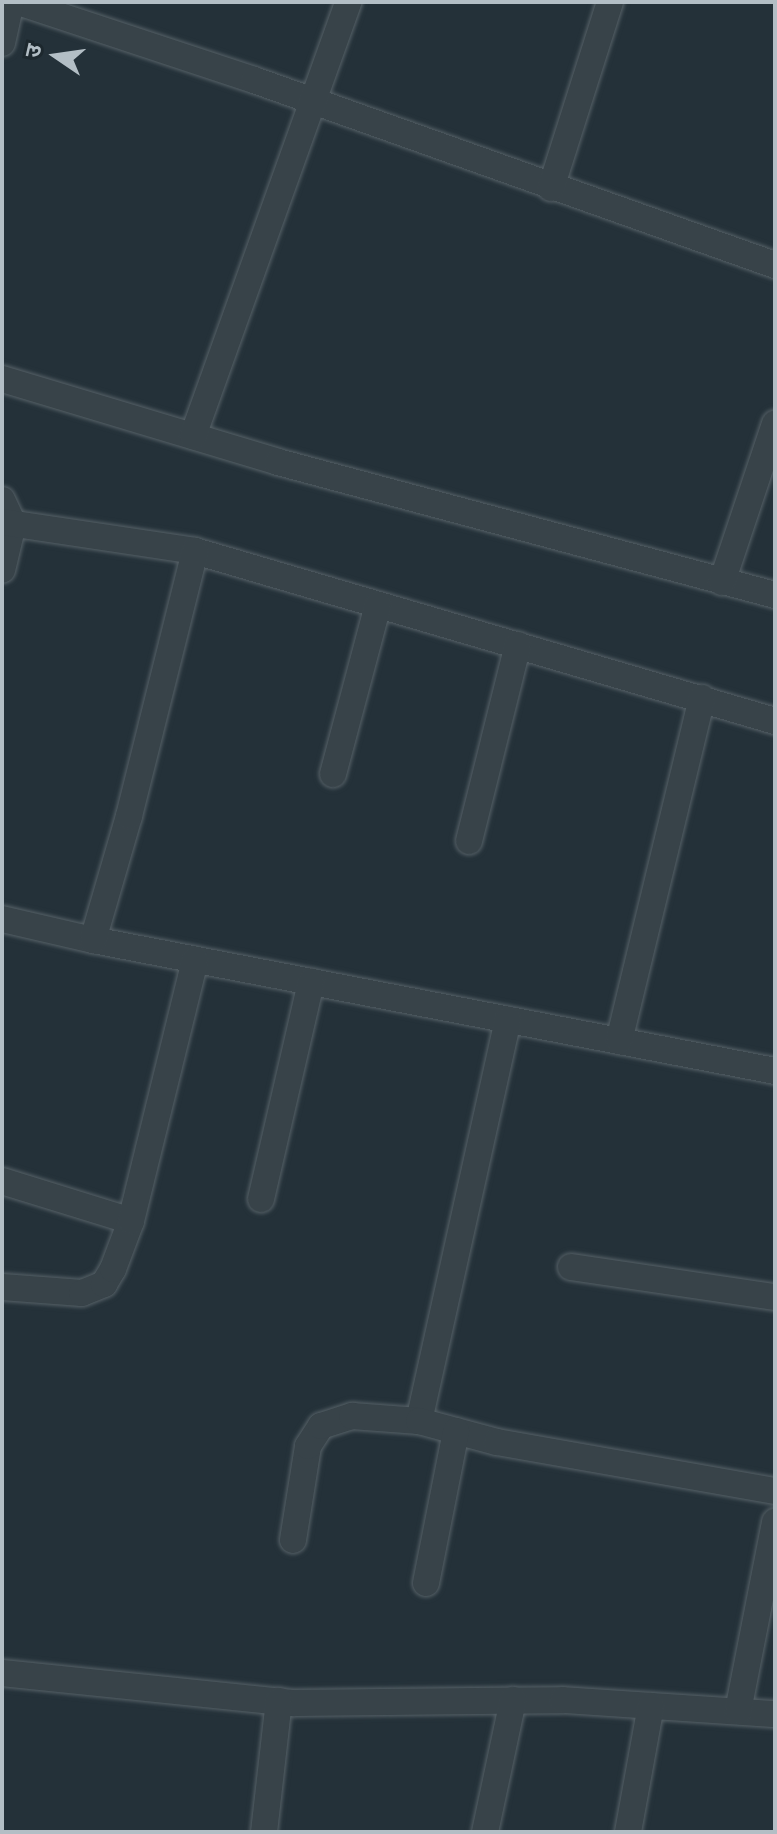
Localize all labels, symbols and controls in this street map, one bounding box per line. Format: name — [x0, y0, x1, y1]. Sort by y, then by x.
north arrow — [16, 16, 96, 96]
text: उ — [18, 41, 48, 60]

